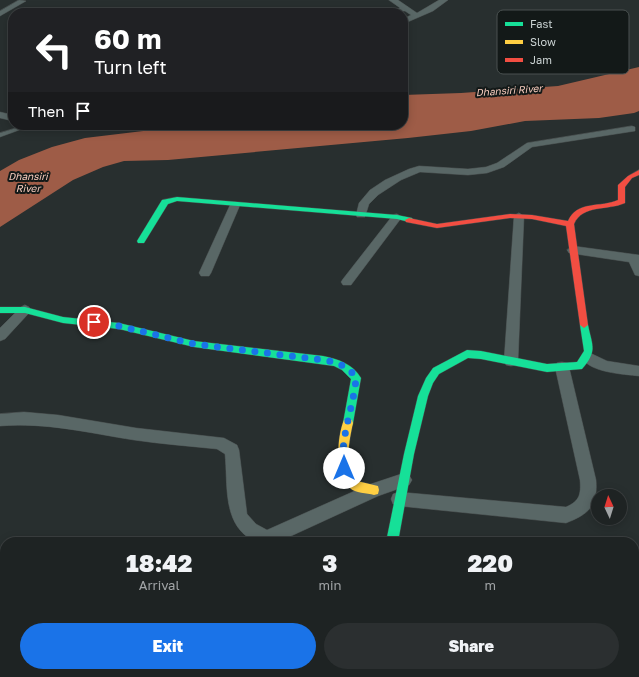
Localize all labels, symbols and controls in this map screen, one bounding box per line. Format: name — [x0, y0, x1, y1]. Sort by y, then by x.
legend — [497, 10, 629, 74]
text: Fast — [530, 17, 553, 30]
text: 60 m — [94, 22, 161, 55]
icon: left — [28, 24, 80, 76]
text: Slow — [530, 35, 556, 48]
text: Jam — [530, 53, 552, 66]
text: Turn left — [94, 56, 167, 78]
water label: Dhansiri River — [475, 82, 545, 98]
icon: arrive — [72, 100, 94, 122]
text: Then — [28, 102, 64, 120]
water label: Dhansiri River — [8, 170, 49, 194]
pin — [77, 305, 111, 339]
icon: arrive — [83, 311, 105, 333]
position arrow — [323, 447, 365, 489]
north arrow — [591, 489, 627, 525]
map controls — [591, 489, 627, 525]
text: 18:42 — [126, 548, 192, 577]
text: 3 — [322, 548, 337, 577]
text: 220 — [467, 548, 513, 577]
text: Arrival — [139, 577, 180, 593]
text: min — [318, 577, 341, 593]
text: m — [484, 577, 496, 593]
button: Exit — [20, 623, 316, 669]
button: Share — [324, 623, 619, 669]

